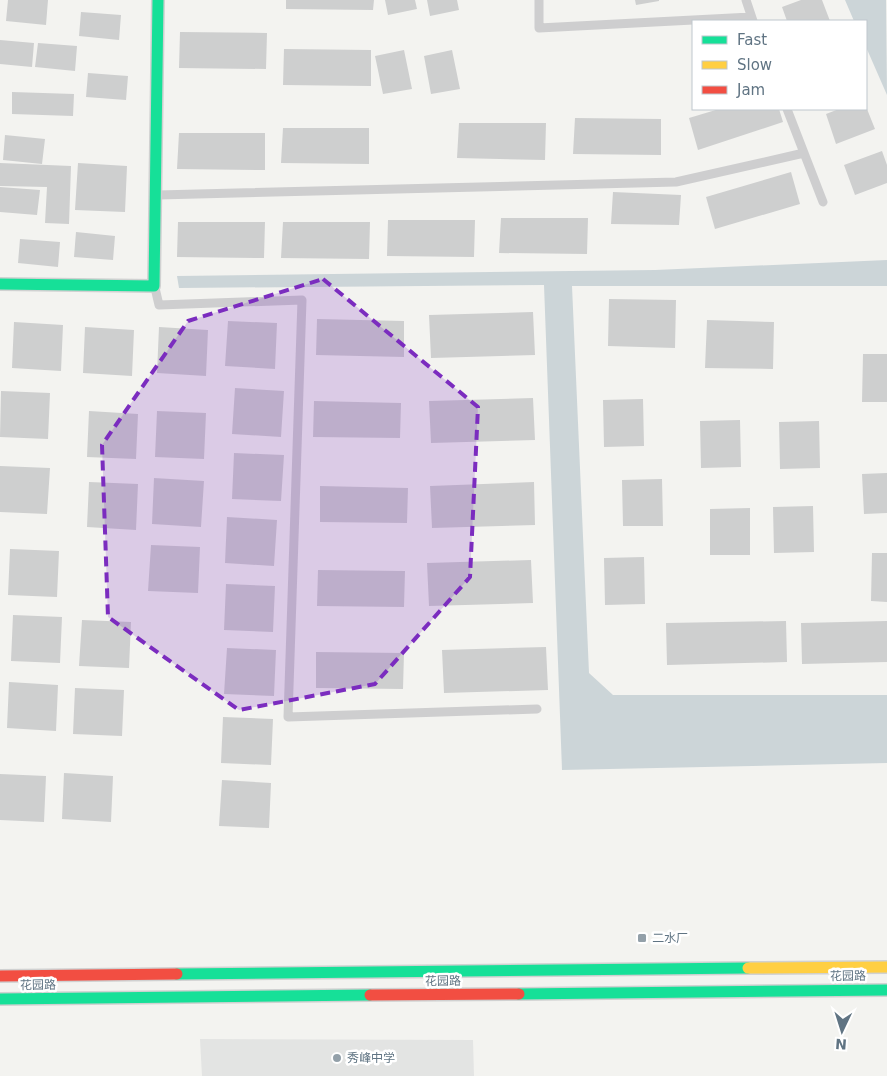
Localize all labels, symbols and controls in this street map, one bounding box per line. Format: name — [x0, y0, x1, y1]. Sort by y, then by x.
legend — [692, 20, 867, 110]
text: Fast — [737, 31, 767, 49]
text: Slow — [737, 56, 772, 74]
text: Jam — [736, 81, 765, 99]
place label: 二水厂 — [652, 931, 688, 945]
marker: 二水厂 — [636, 932, 648, 944]
street label: 花园路 — [830, 969, 866, 983]
street label: 花园路 — [425, 974, 461, 988]
street label: 花园路 — [20, 978, 56, 992]
north arrow — [817, 1006, 867, 1056]
text: N — [835, 1036, 847, 1052]
place label: 秀峰中学 — [347, 1051, 395, 1065]
marker: 秀峰中学 — [331, 1052, 343, 1064]

